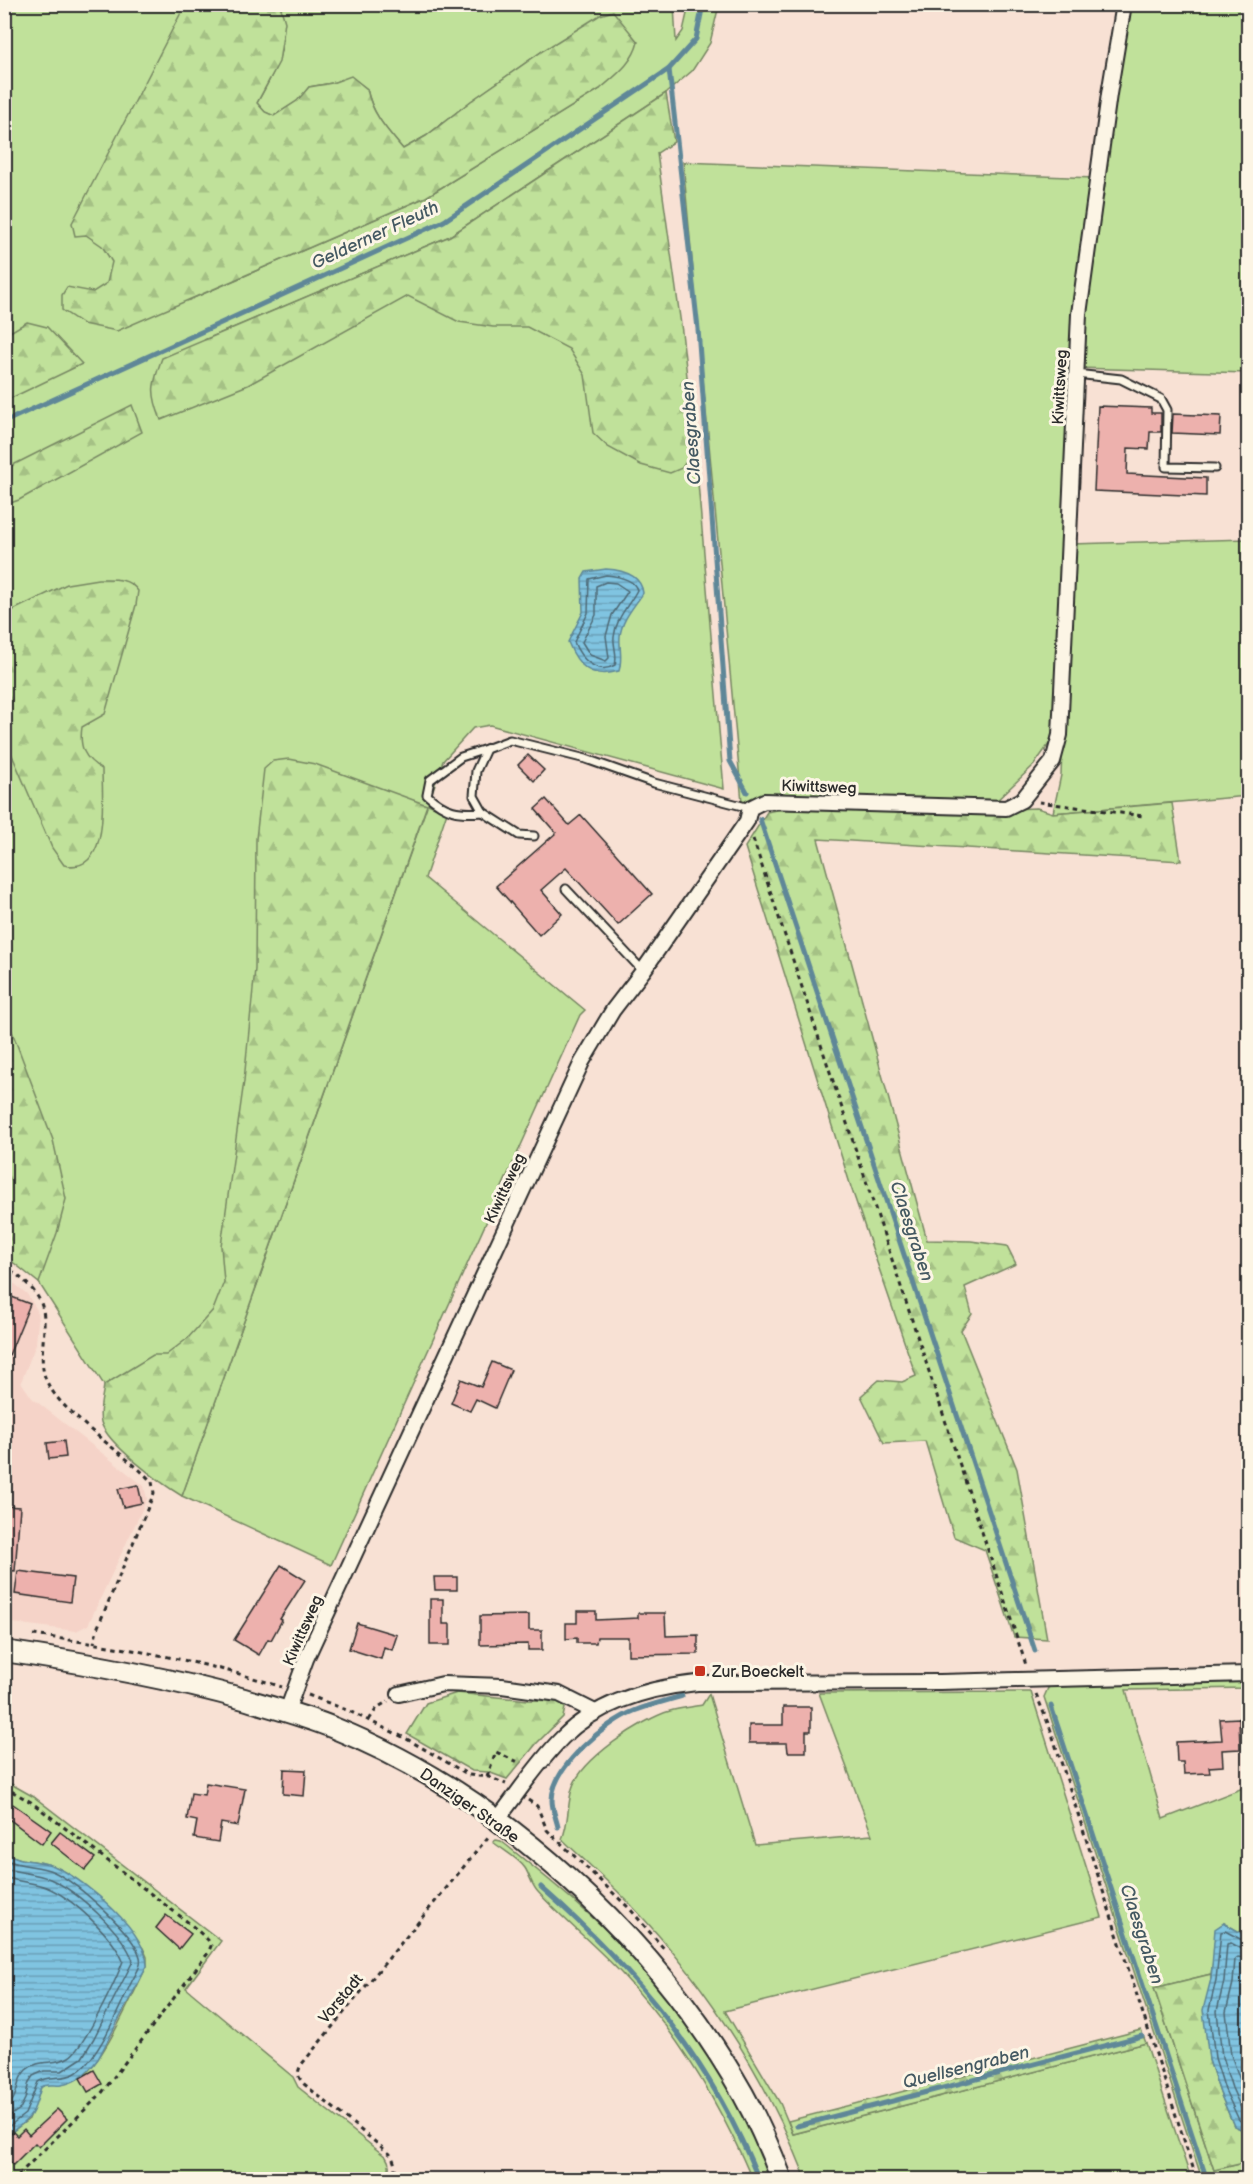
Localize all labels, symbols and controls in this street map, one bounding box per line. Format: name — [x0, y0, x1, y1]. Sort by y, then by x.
water label: Gelderner Fleuth — [308, 197, 442, 274]
street label: Kiwittsweg — [1049, 349, 1072, 425]
water label: Claesgraben — [677, 380, 706, 486]
street label: Kiwittsweg — [781, 777, 857, 798]
street label: Kiwittsweg — [481, 1150, 530, 1227]
water label: Claesgraben — [885, 1179, 938, 1284]
street label: Kiwittsweg — [279, 1592, 327, 1669]
place label: Zur Boeckelt — [711, 1663, 804, 1682]
marker: Zur Boeckelt — [693, 1664, 707, 1678]
street label: Danziger Straße — [416, 1765, 523, 1848]
water label: Claesgraben — [1115, 1882, 1168, 1987]
street label: Vorstadt — [315, 1970, 367, 2028]
water label: Quellsengraben — [901, 2042, 1032, 2093]

